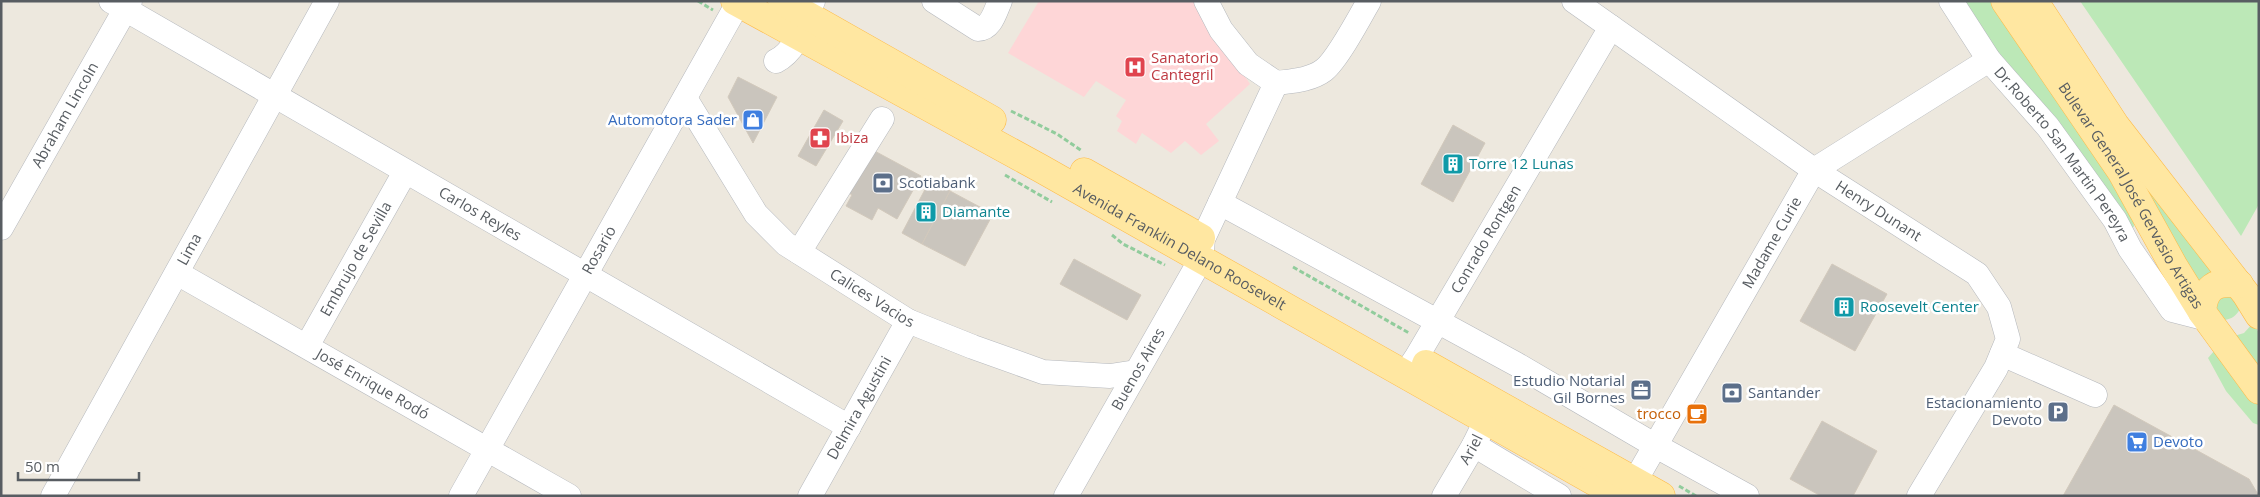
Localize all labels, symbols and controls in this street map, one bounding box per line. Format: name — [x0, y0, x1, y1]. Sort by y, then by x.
place label: Sanatorio Cantegril — [1151, 47, 1218, 84]
hospital icon: Sanatorio Cantegril — [1123, 55, 1147, 79]
street label: Abraham Lincoln — [26, 58, 102, 171]
street label: Dr.Roberto San Martin Pereyra — [1990, 62, 2136, 245]
street label: Bulevar General José Gervasio Artigas — [2054, 78, 2209, 312]
shop icon: Automotora Sader — [741, 108, 765, 132]
place label: Automotora Sader — [608, 109, 737, 129]
pharmacy icon: Ibiza — [808, 126, 832, 150]
place label: Ibiza — [836, 127, 869, 147]
building icon: Torre 12 Lunas — [1441, 152, 1465, 176]
place label: Torre 12 Lunas — [1469, 153, 1574, 173]
bank icon: Scotiabank — [871, 171, 895, 195]
place label: Scotiabank — [899, 172, 976, 192]
street label: Henry Dunant — [1832, 175, 1926, 245]
street label: Avenida Franklin Delano Roosevelt — [1070, 178, 1290, 314]
street label: Carlos Reyles — [435, 181, 525, 245]
street label: Conrado Rontgen — [1445, 181, 1525, 297]
street label: Madame Curie — [1737, 193, 1806, 292]
street label: Embrujo de Sevilla — [315, 197, 396, 319]
building icon: Diamante — [914, 200, 938, 224]
place label: Diamante — [942, 201, 1010, 221]
street label: Rosario — [577, 222, 620, 278]
street label: Lima — [172, 229, 206, 268]
street label: Calices Vacios — [826, 263, 917, 331]
building icon: Roosevelt Center — [1832, 295, 1856, 319]
place label: Roosevelt Center — [1860, 296, 1979, 316]
street label: Buenos Aires — [1106, 324, 1169, 413]
street label: José Enrique Rodó — [311, 342, 433, 424]
street label: Delmira Agustini — [822, 352, 895, 463]
place label: Estudio Notarial Gil Bornes — [1513, 370, 1625, 407]
office icon: Estudio Notarial Gil Bornes — [1629, 378, 1653, 402]
bank icon: Santander — [1720, 381, 1744, 405]
place label: Santander — [1748, 382, 1820, 402]
place label: Estacionamiento Devoto — [1926, 392, 2042, 429]
parking icon: Estacionamiento Devoto — [2046, 400, 2070, 424]
cafe icon: trocco — [1685, 402, 1709, 426]
place label: trocco — [1637, 403, 1681, 423]
supermarket icon: Devoto — [2125, 430, 2149, 454]
street label: Ariel — [1454, 431, 1487, 468]
place label: Devoto — [2153, 431, 2203, 451]
scale bar — [18, 450, 139, 482]
text: 50 m — [25, 456, 60, 476]

